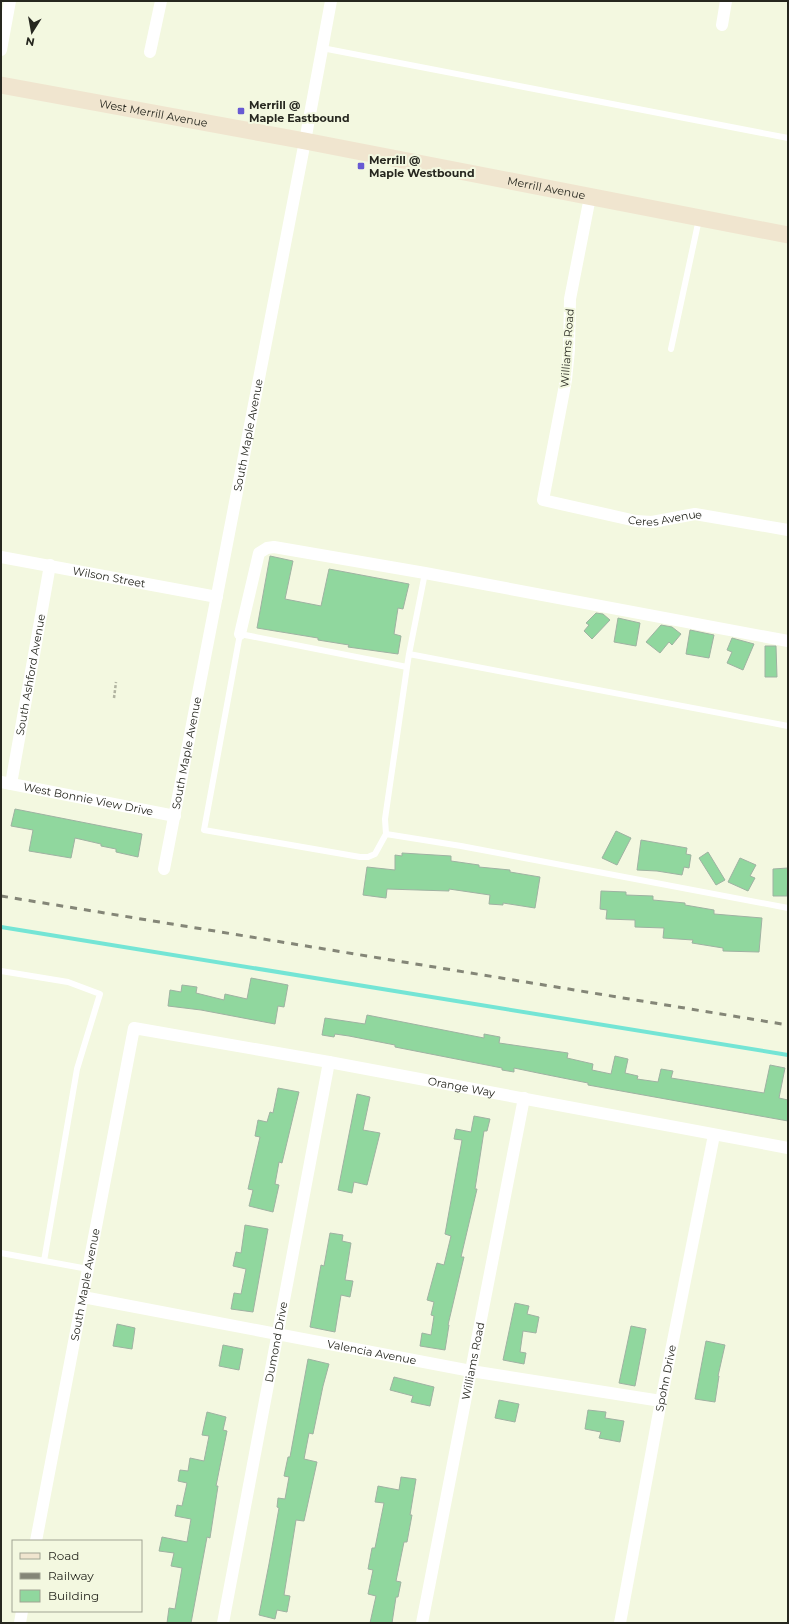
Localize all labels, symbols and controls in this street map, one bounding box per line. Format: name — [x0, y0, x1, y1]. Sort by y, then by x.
north arrow — [12, 12, 52, 52]
text: N — [24, 34, 36, 50]
street label: West Merrill Avenue — [98, 96, 209, 130]
place label: Merrill @ Maple Eastbound — [249, 98, 350, 125]
marker: Merrill @ Maple Eastbound — [236, 106, 246, 116]
place label: Merrill @ Maple Westbound — [369, 153, 475, 180]
marker: Merrill @ Maple Westbound — [356, 161, 366, 171]
street label: Merrill Avenue — [506, 174, 587, 202]
street label: Williams Road — [557, 308, 577, 388]
street label: South Maple Avenue — [230, 377, 266, 493]
street label: Ceres Avenue — [627, 507, 704, 529]
street label: Wilson Street — [72, 563, 147, 591]
street label: South Ashford Avenue — [13, 612, 48, 737]
street label: South Maple Avenue — [169, 695, 204, 811]
street label: West Bonnie View Drive — [22, 780, 155, 819]
street label: Orange Way — [427, 1074, 496, 1100]
street label: South Maple Avenue — [67, 1227, 103, 1342]
street label: Dumond Drive — [262, 1300, 291, 1383]
street label: Williams Road — [459, 1321, 487, 1401]
street label: Valencia Avenue — [326, 1337, 418, 1368]
street label: Spohn Drive — [652, 1343, 679, 1413]
legend — [12, 1540, 142, 1612]
text: Road — [48, 1548, 79, 1563]
text: Railway — [48, 1568, 94, 1583]
text: Building — [48, 1588, 99, 1603]

